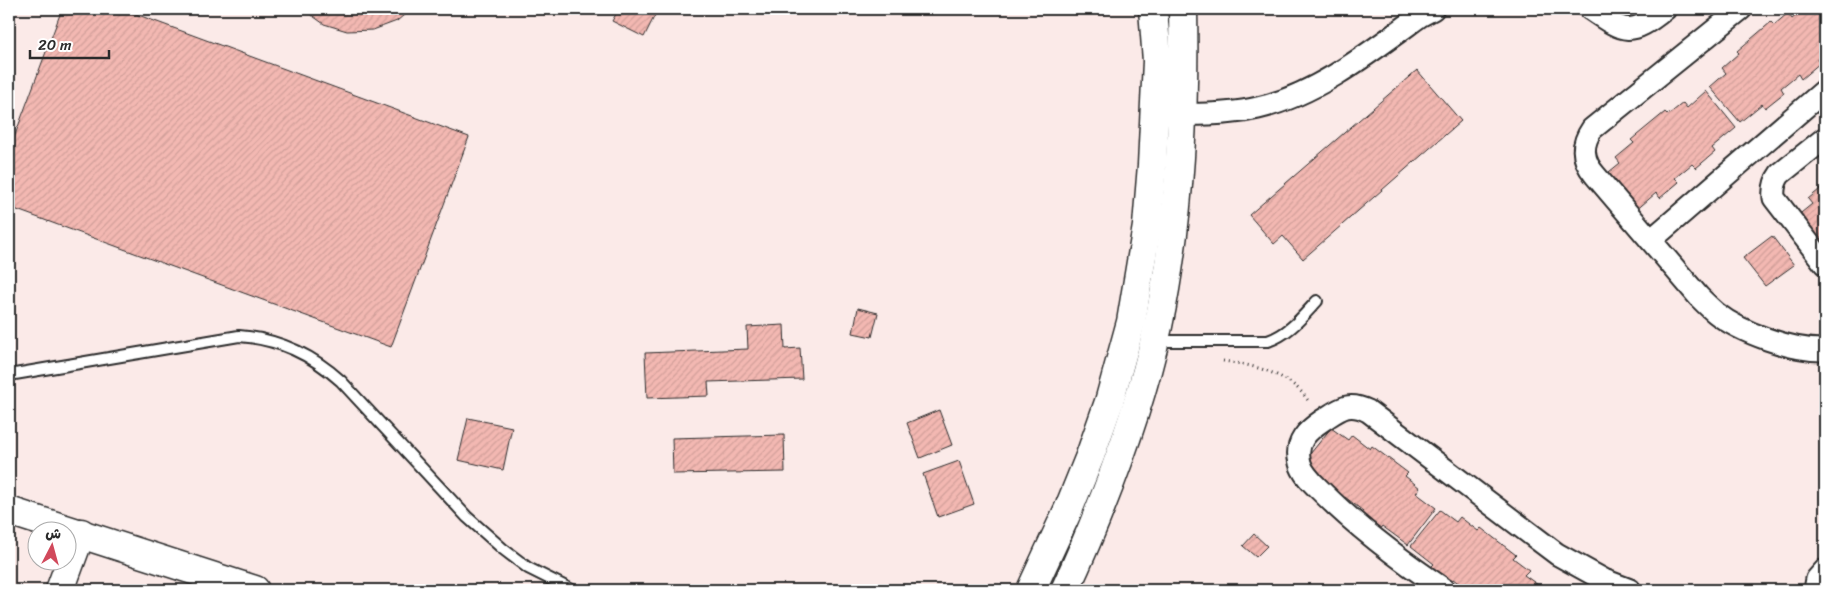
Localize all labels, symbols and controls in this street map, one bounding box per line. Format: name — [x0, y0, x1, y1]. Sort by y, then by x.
scale bar — [30, 28, 109, 60]
text: 20 m — [38, 32, 72, 58]
text: ش — [44, 520, 62, 547]
north arrow — [28, 522, 78, 572]

